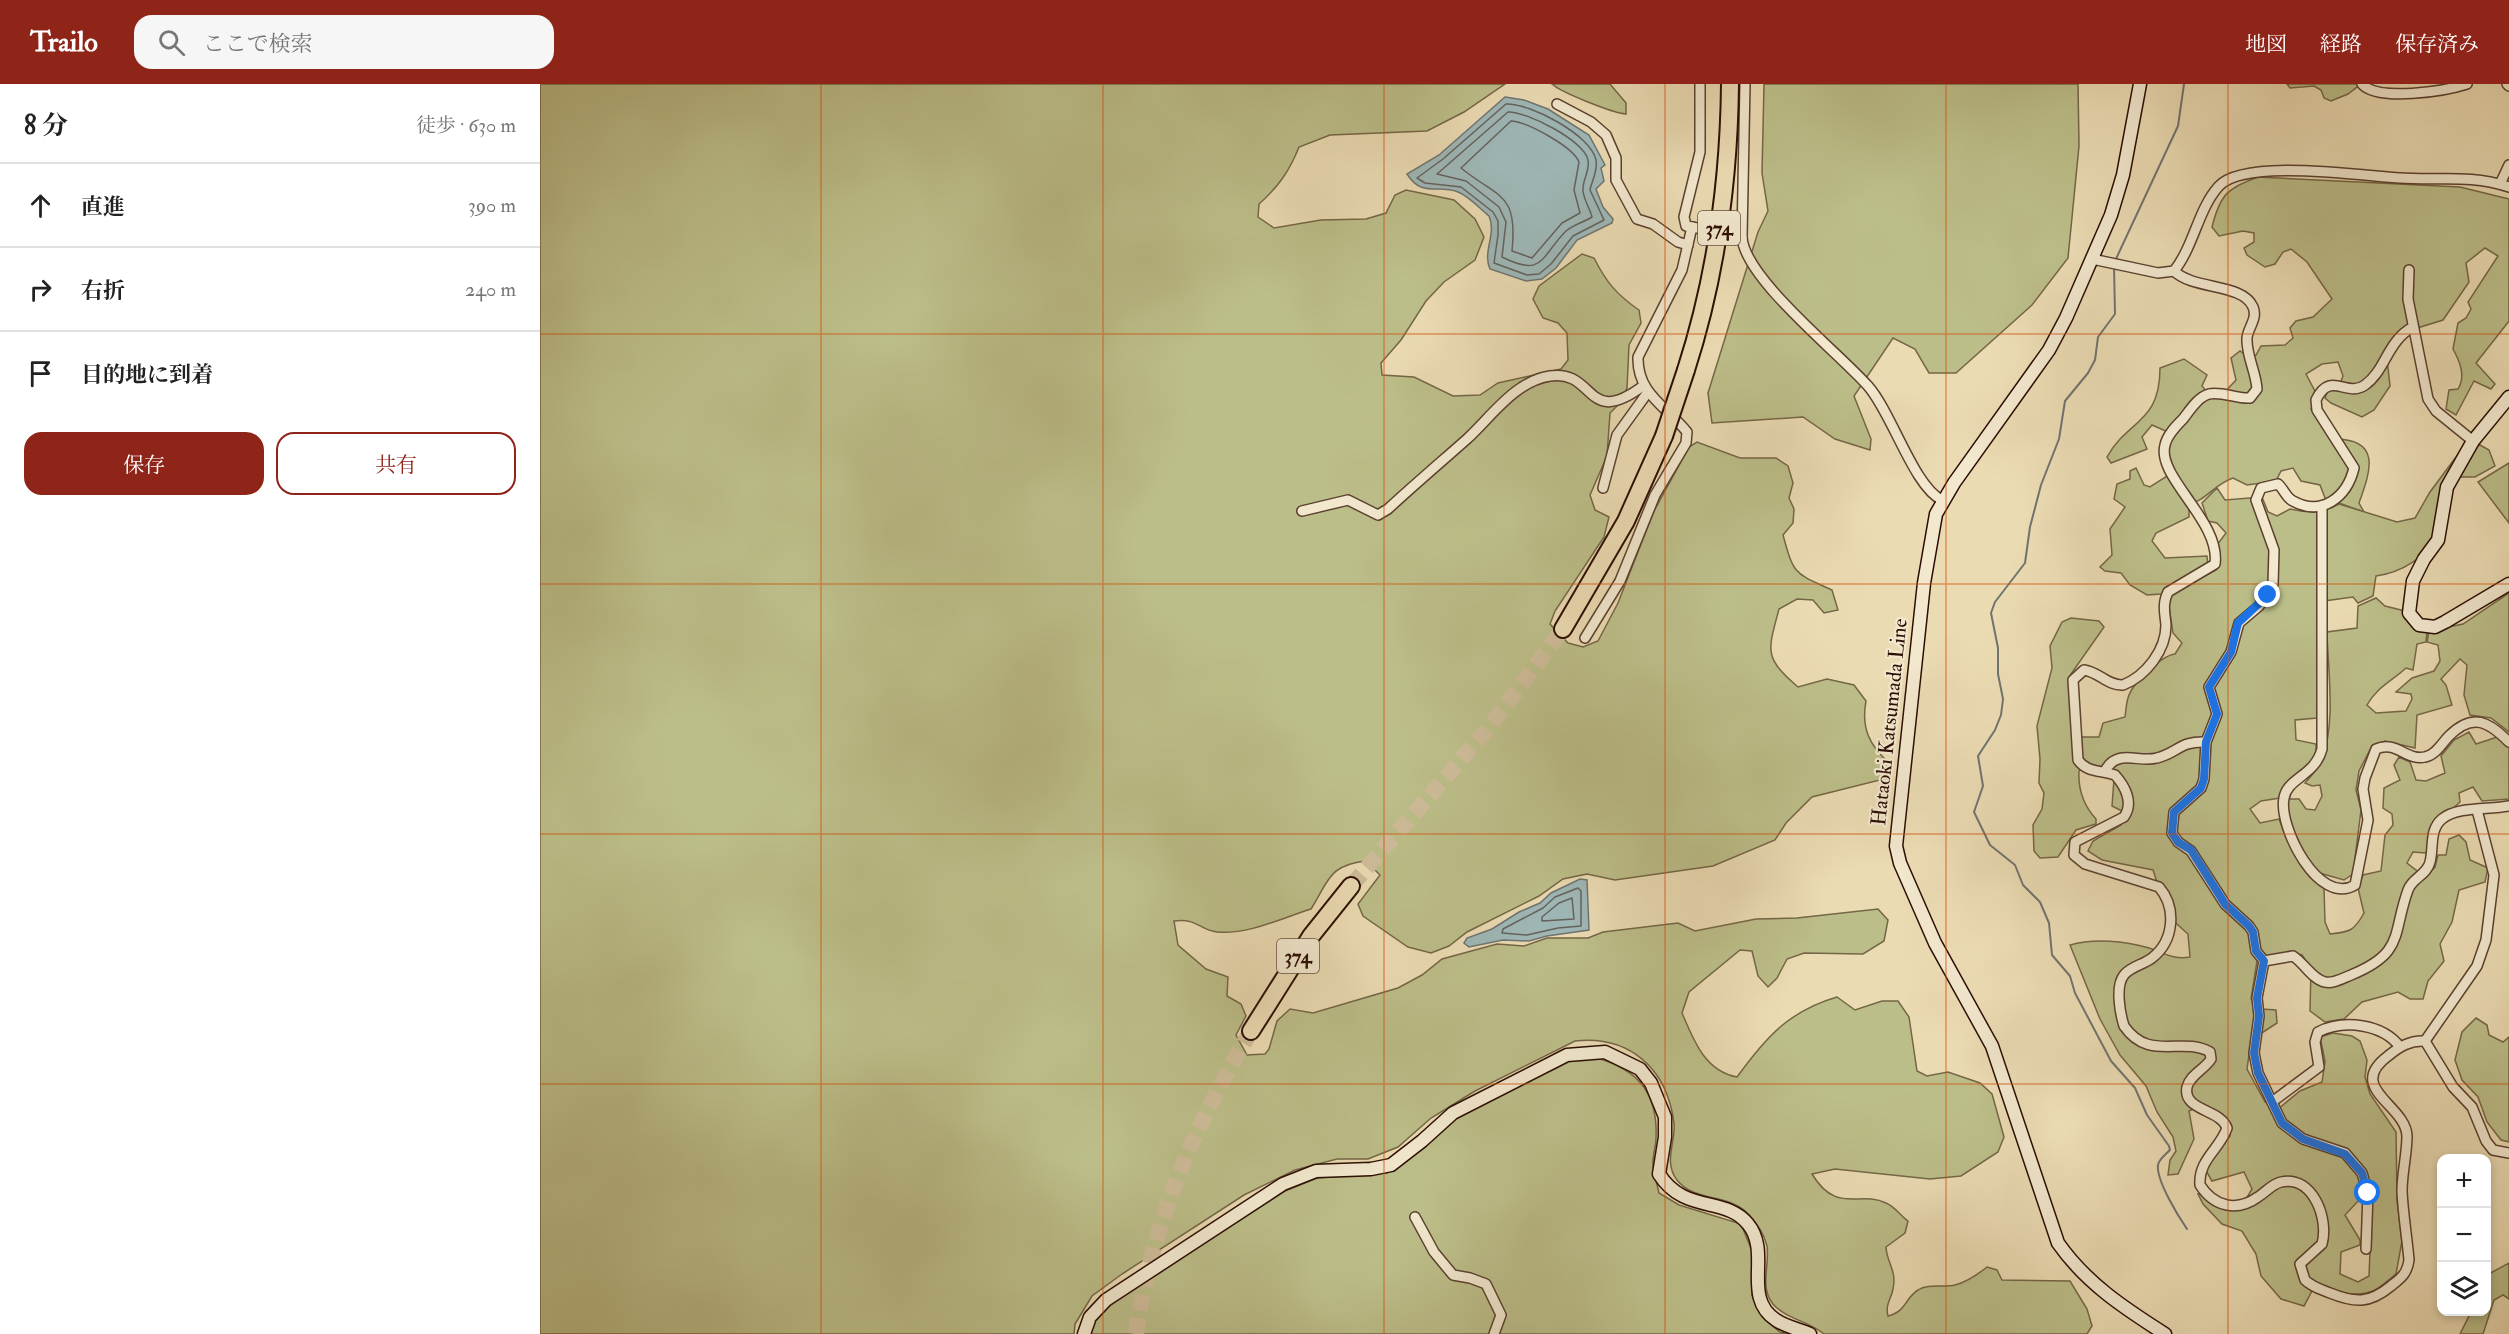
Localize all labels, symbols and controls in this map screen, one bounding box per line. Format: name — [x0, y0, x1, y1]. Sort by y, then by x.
search box — [134, 15, 554, 69]
text: Trailo — [30, 25, 98, 60]
icon: search — [155, 26, 188, 59]
text: ここで検索 — [203, 30, 313, 58]
text: 地図 — [2245, 31, 2287, 58]
text: 経路 — [2320, 31, 2362, 58]
text: 保存済み — [2395, 31, 2479, 58]
text: 8 分 — [24, 110, 68, 142]
text: 徒歩 · 630 m — [416, 113, 516, 138]
icon: ahead — [24, 189, 57, 222]
text: 直進 — [81, 193, 125, 221]
text: 390 m — [468, 193, 516, 218]
road number: 374 — [1698, 211, 1740, 245]
icon: right — [24, 273, 57, 306]
text: 右折 — [81, 277, 125, 305]
text: 240 m — [465, 277, 516, 302]
icon: arrive — [24, 357, 57, 390]
text: 目的地に到着 — [81, 361, 213, 389]
button: 保存 — [24, 432, 264, 495]
button: 共有 — [276, 432, 516, 495]
route end — [2254, 581, 2280, 607]
street label: Hataoki Katsumada Line — [1865, 617, 1914, 827]
road number: 374 — [1277, 939, 1319, 973]
map controls — [2437, 1154, 2491, 1316]
button: + — [2437, 1154, 2491, 1208]
route start — [2354, 1179, 2380, 1205]
button: − — [2437, 1208, 2491, 1262]
button: layers — [2437, 1262, 2491, 1316]

